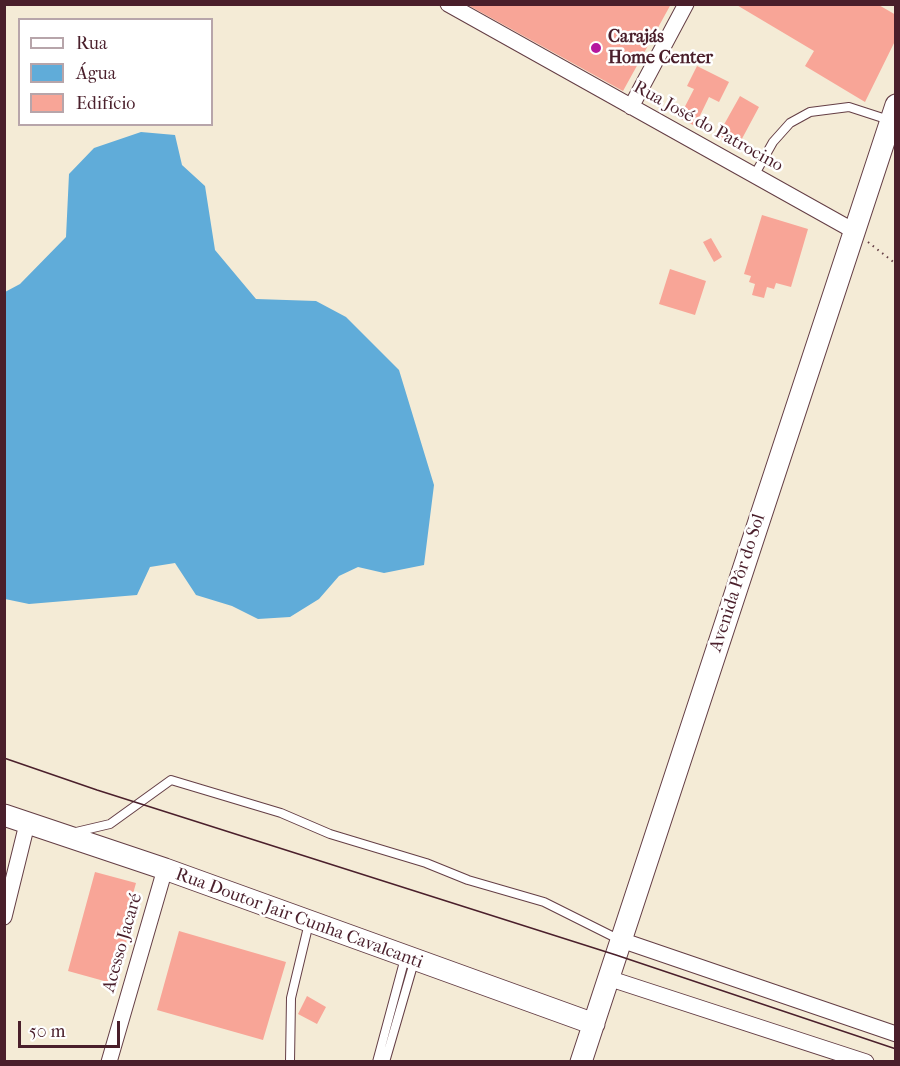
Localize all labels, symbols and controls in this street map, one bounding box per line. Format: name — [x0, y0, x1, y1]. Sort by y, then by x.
legend — [18, 18, 213, 126]
place label: Carajás Home Center — [608, 27, 713, 70]
text: Rua — [76, 33, 107, 54]
marker: Carajás Home Center — [589, 41, 603, 55]
text: Água — [76, 63, 116, 84]
street label: Rua José do Patrocino — [629, 77, 787, 177]
text: Edifício — [76, 93, 135, 114]
street label: Avenida Pôr do Sol — [706, 511, 770, 655]
street label: Rua Doutor Jair Cunha Cavalcanti — [172, 864, 426, 974]
street label: Acesso Jacaré — [99, 891, 147, 995]
scale bar — [21, 1009, 123, 1047]
text: 50 m — [29, 1021, 65, 1042]

